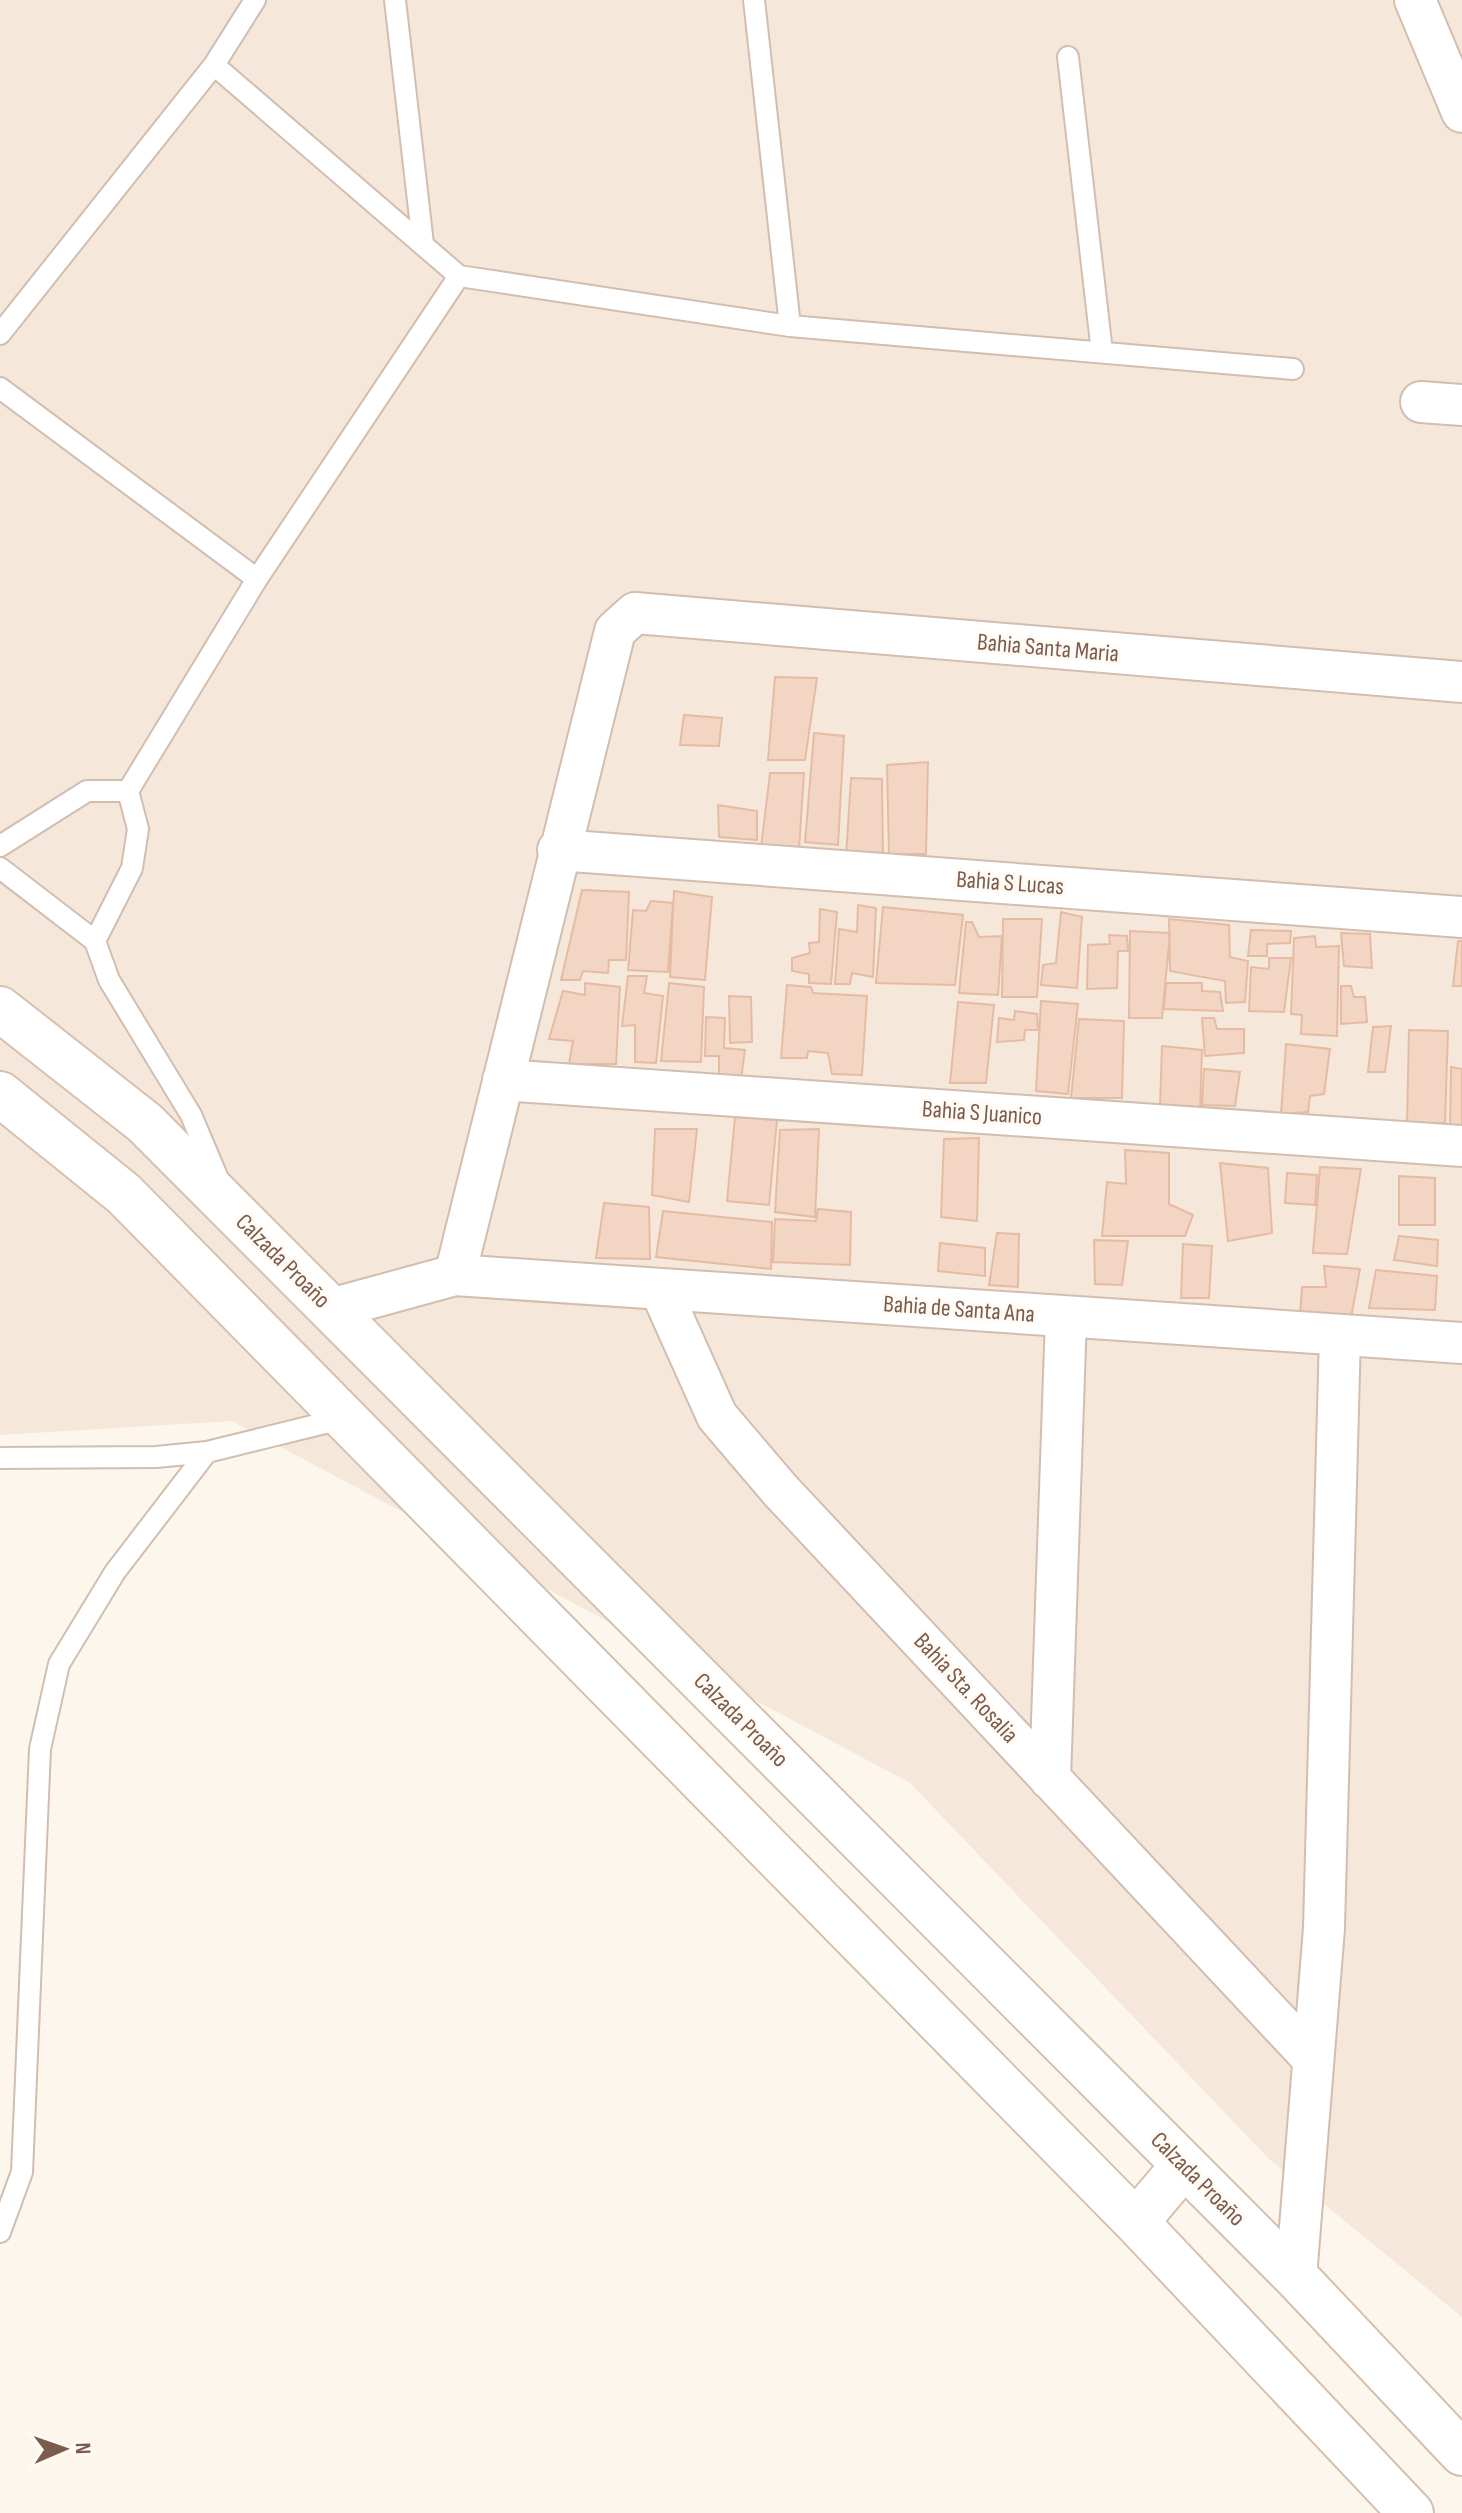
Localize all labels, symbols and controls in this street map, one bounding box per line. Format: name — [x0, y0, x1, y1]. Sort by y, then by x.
street label: Bahia Santa Maria — [976, 627, 1120, 669]
street label: Bahia S Lucas — [955, 865, 1065, 901]
street label: Bahia S Juanico — [921, 1094, 1043, 1132]
street label: Calzada Proaño — [230, 1208, 336, 1314]
street label: Bahia de Santa Ana — [882, 1289, 1036, 1329]
street label: Bahia Sta. Rosalia — [908, 1627, 1024, 1749]
street label: Calzada Proaño — [688, 1667, 794, 1773]
street label: Calzada Proaño — [1145, 2126, 1251, 2232]
north arrow — [24, 2409, 104, 2489]
text: N — [69, 2442, 96, 2455]

